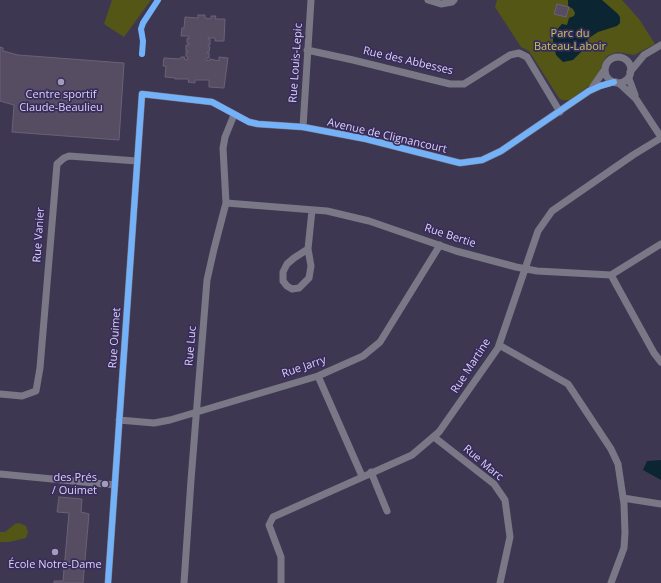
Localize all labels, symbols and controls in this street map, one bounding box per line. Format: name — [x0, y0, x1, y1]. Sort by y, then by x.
street label: Rue Louis-Lepic — [287, 23, 305, 103]
park label: Parc du Bateau-Laboir — [534, 27, 606, 53]
street label: Rue des Abbesses — [362, 44, 454, 78]
marker: Centre sportif Claude-Beaulieu — [56, 77, 66, 87]
place label: Centre sportif Claude-Beaulieu — [19, 88, 103, 114]
street label: Avenue de Clignancourt — [326, 116, 448, 156]
street label: Rue Vanier — [30, 207, 48, 263]
street label: Rue Bertie — [423, 221, 477, 251]
street label: Rue Ouimet — [106, 307, 124, 369]
street label: Rue Luc — [183, 325, 199, 367]
street label: Rue Martine — [448, 336, 494, 396]
street label: Rue Jarry — [280, 353, 328, 381]
street label: Rue Marc — [460, 442, 506, 484]
place label: des Prés / Ouimet — [52, 471, 97, 497]
marker: des Prés / Ouimet — [100, 479, 110, 489]
marker: École Notre-Dame — [50, 547, 60, 557]
place label: École Notre-Dame — [8, 558, 102, 572]

